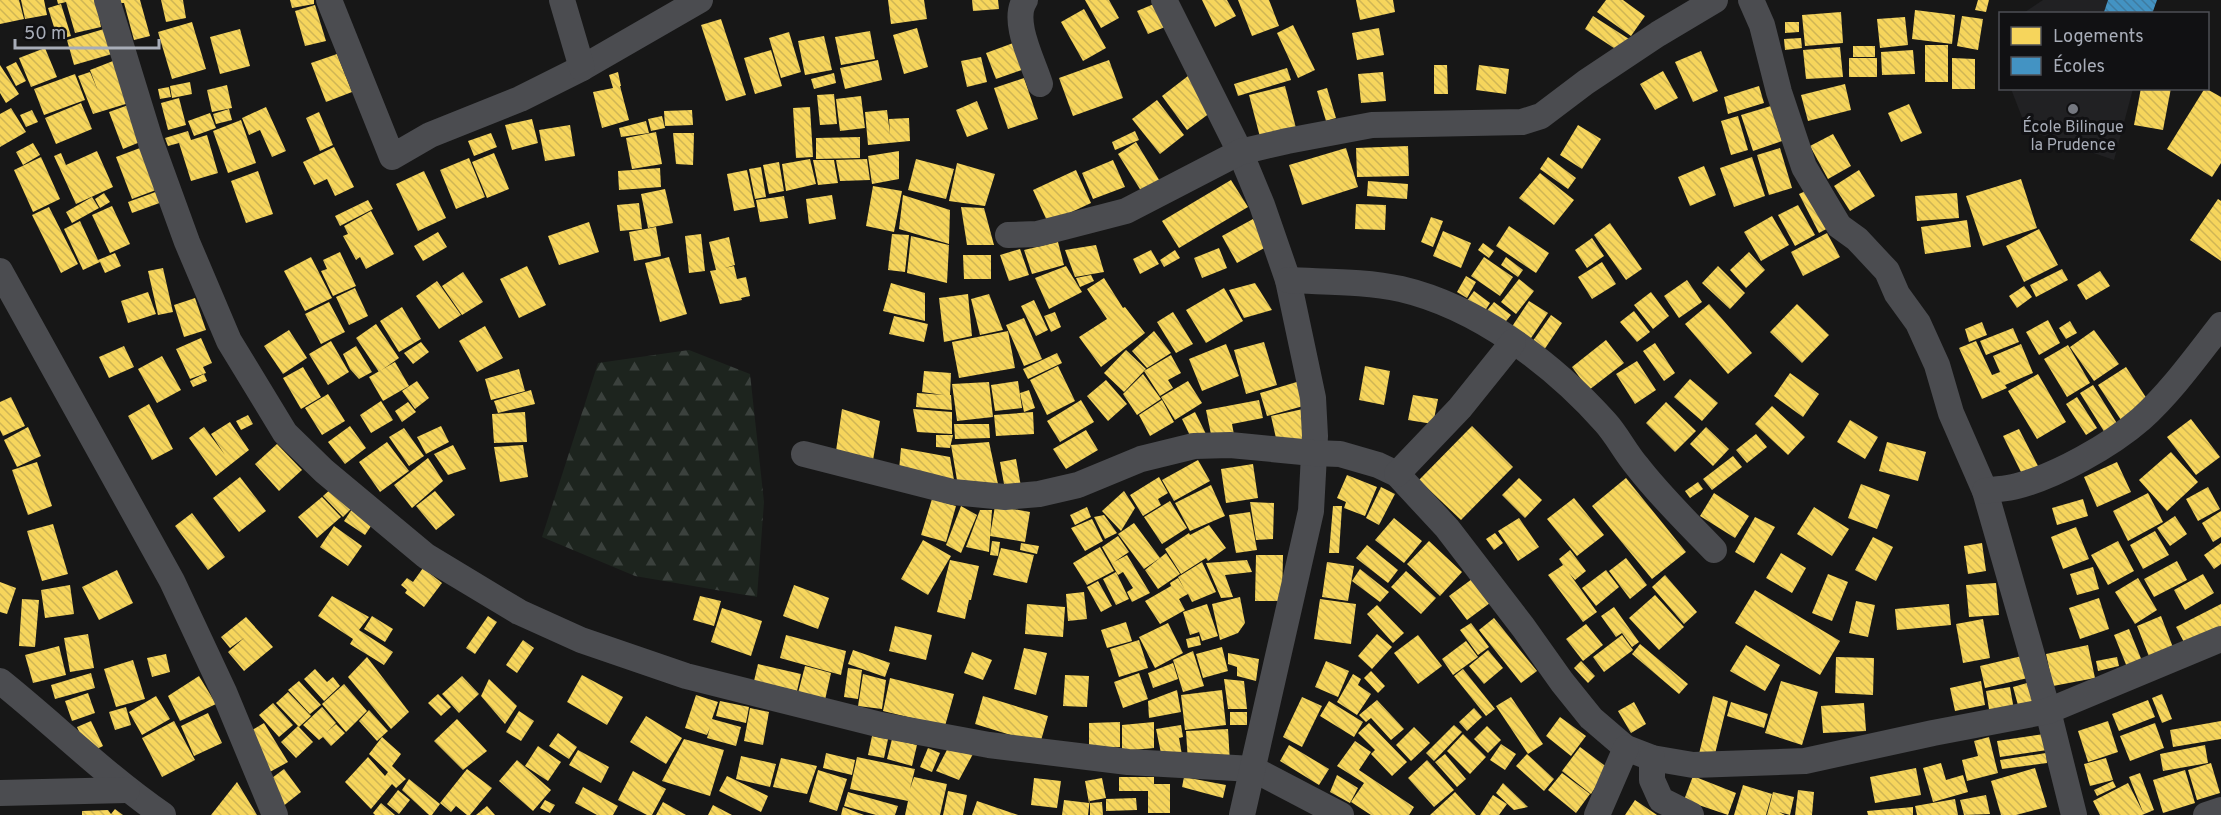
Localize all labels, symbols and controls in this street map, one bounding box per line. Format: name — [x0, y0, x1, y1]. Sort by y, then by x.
scale bar — [15, 12, 159, 50]
legend — [1999, 12, 2209, 90]
text: 50 m — [24, 23, 66, 46]
text: Logements — [2053, 26, 2144, 49]
text: Écoles — [2053, 54, 2105, 79]
marker: École Bilingue la Prudence — [2066, 102, 2080, 116]
place label: École Bilingue la Prudence — [2022, 116, 2124, 156]

